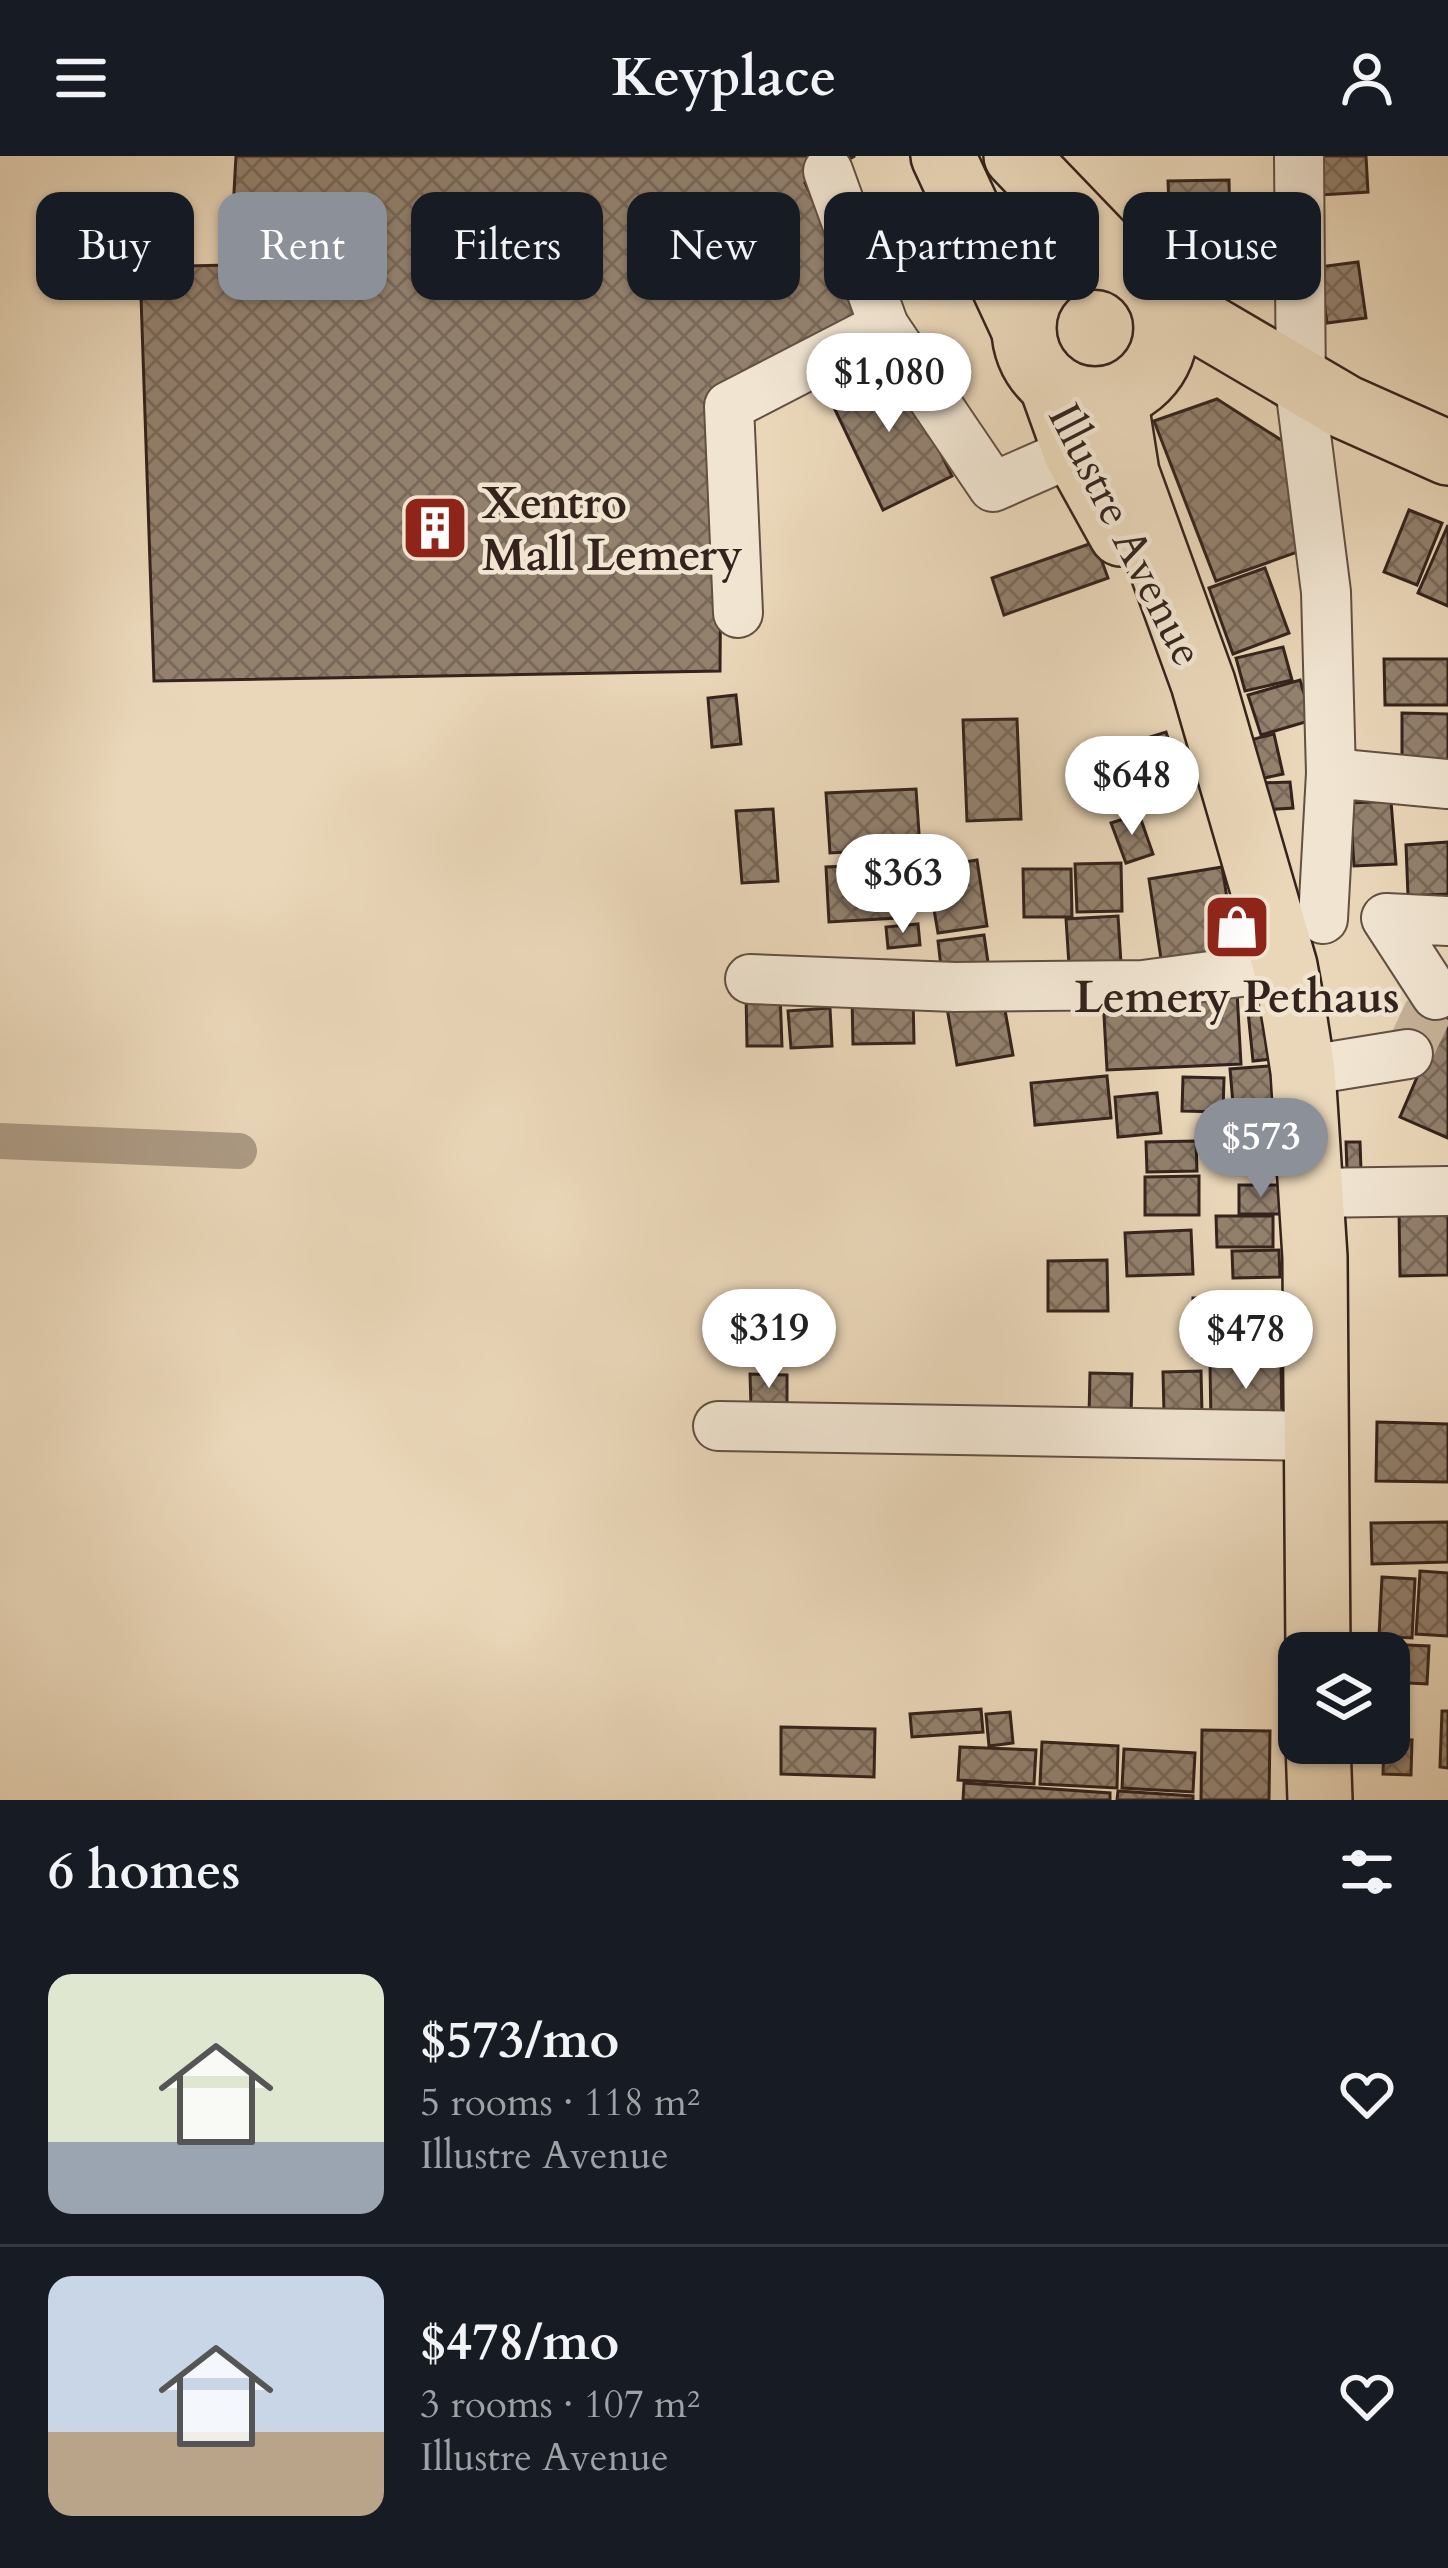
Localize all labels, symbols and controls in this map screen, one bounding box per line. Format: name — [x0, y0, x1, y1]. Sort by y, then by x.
text: Keyplace — [612, 42, 836, 115]
icon: menu — [48, 45, 114, 111]
icon: person — [1334, 45, 1400, 111]
chip: Buy — [36, 192, 194, 300]
chip: Rent — [218, 192, 387, 300]
chip: Filters — [411, 192, 603, 300]
chip: New — [627, 192, 800, 300]
chip: Apartment — [824, 192, 1099, 300]
chip: House — [1123, 192, 1321, 300]
pin: $1,080 — [791, 333, 987, 435]
text: $1,080 — [833, 345, 945, 398]
street label: Illustre Avenue — [1033, 393, 1218, 676]
place label: Xentro Mall Lemery — [482, 473, 743, 586]
building icon: Xentro Mall Lemery — [400, 493, 470, 563]
pin: $648 — [1061, 736, 1203, 838]
text: $648 — [1092, 748, 1172, 801]
pin: $363 — [832, 834, 974, 936]
text: $363 — [863, 846, 943, 899]
shop icon: Lemery Pethaus — [1202, 892, 1272, 962]
place label: Lemery Pethaus — [1074, 967, 1400, 1028]
pin: $573 — [1190, 1098, 1332, 1200]
text: $573 — [1221, 1110, 1301, 1163]
pin: $319 — [698, 1289, 840, 1391]
pin: $478 — [1175, 1290, 1317, 1392]
text: $319 — [729, 1301, 809, 1354]
text: $478 — [1206, 1302, 1286, 1355]
map controls — [1278, 1632, 1410, 1764]
button: layers — [1278, 1632, 1410, 1764]
text: 6 homes — [48, 1837, 240, 1907]
icon: filters — [1334, 1839, 1400, 1905]
text: $573/mo — [420, 2006, 619, 2076]
icon: home — [144, 2022, 288, 2166]
icon: heart — [1334, 2061, 1400, 2127]
text: 5 rooms · 118 m² — [420, 2076, 700, 2129]
text: Illustre Avenue — [420, 2129, 669, 2182]
text: $478/mo — [420, 2308, 619, 2378]
icon: home — [144, 2324, 288, 2468]
icon: heart — [1334, 2363, 1400, 2429]
text: 3 rooms · 107 m² — [420, 2378, 700, 2431]
text: Illustre Avenue — [420, 2431, 669, 2484]

